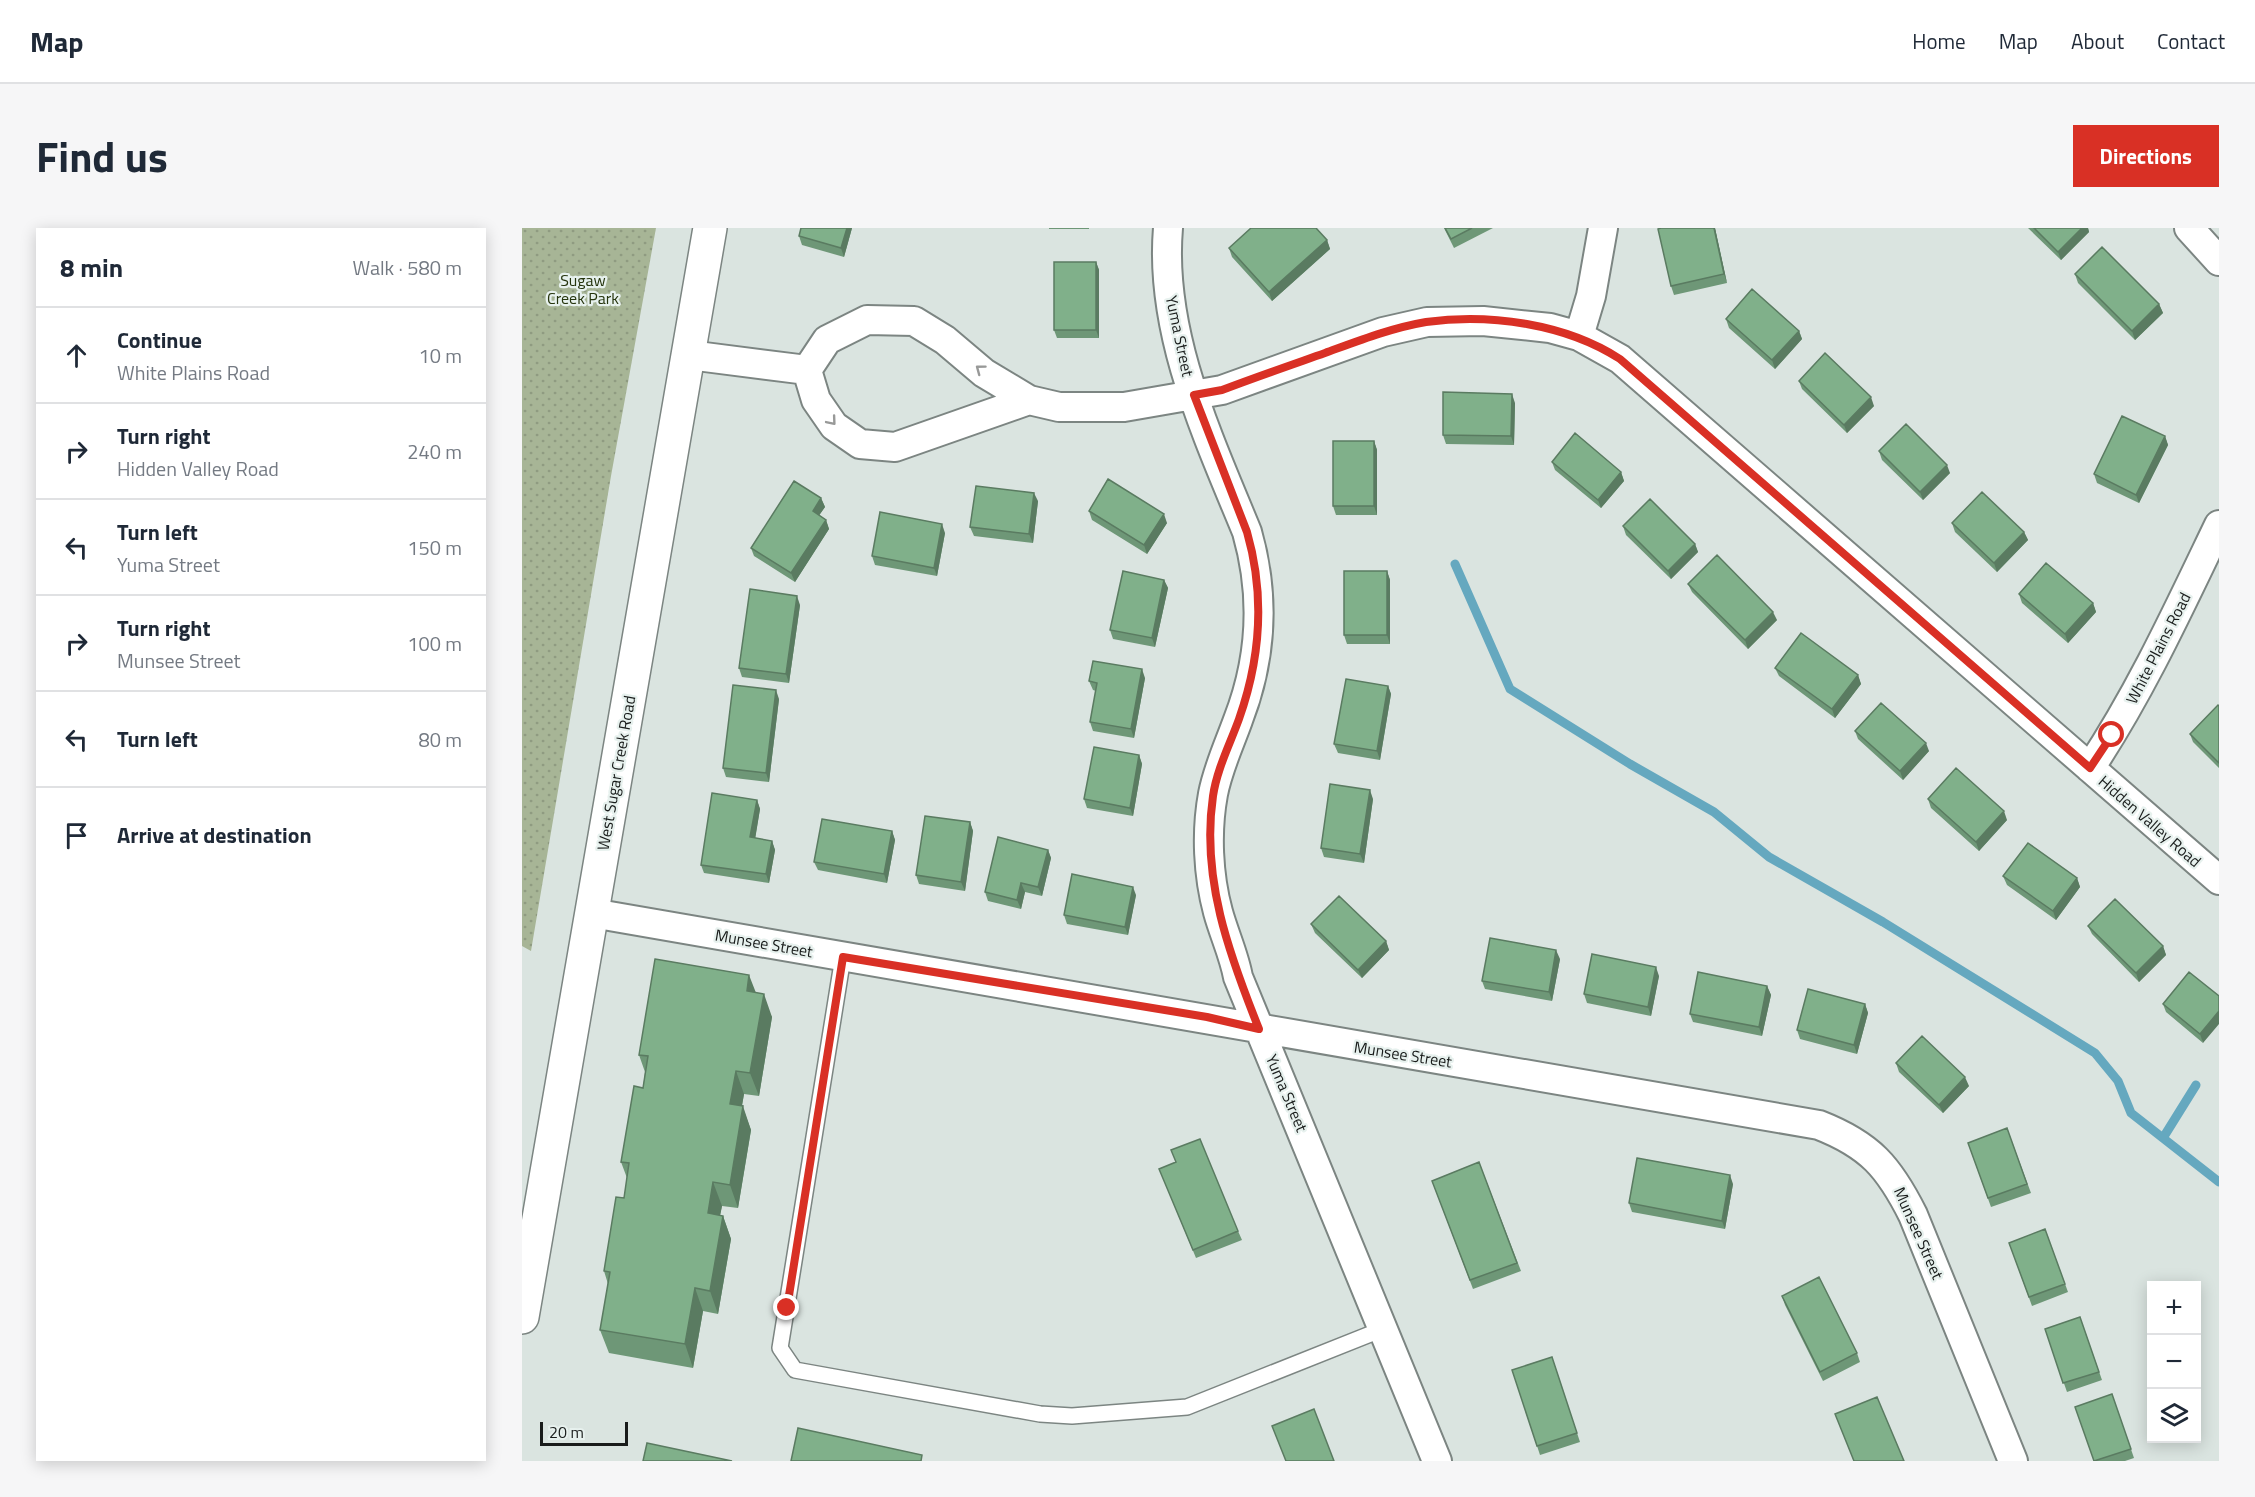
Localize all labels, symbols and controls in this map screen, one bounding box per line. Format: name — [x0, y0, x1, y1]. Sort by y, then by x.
text: Map — [30, 20, 84, 63]
text: Home — [1912, 25, 1966, 57]
text: Map — [1999, 25, 2038, 57]
text: About — [2071, 25, 2124, 57]
text: Contact — [2157, 25, 2225, 57]
text: Find us — [36, 124, 168, 188]
button: Directions — [2073, 125, 2219, 187]
text: 8 min — [60, 248, 123, 287]
text: Walk · 580 m — [353, 252, 462, 283]
park label: Sugaw Creek Park — [547, 268, 619, 310]
street label: Yuma Street — [1160, 293, 1200, 379]
text: Continue — [117, 323, 202, 357]
icon: ahead — [60, 339, 93, 372]
text: 10 m — [418, 340, 462, 371]
text: White Plains Road — [117, 357, 270, 388]
one-way arrow — [976, 365, 987, 376]
one-way arrow — [824, 414, 835, 425]
text: Turn right — [117, 419, 211, 453]
icon: right — [60, 435, 93, 468]
text: 240 m — [407, 436, 462, 467]
text: Hidden Valley Road — [117, 453, 279, 484]
text: Turn left — [117, 515, 198, 549]
icon: left — [60, 531, 93, 564]
text: 150 m — [407, 532, 462, 563]
text: Yuma Street — [117, 549, 220, 580]
street label: White Plains Road — [2120, 588, 2196, 708]
text: Turn right — [117, 611, 211, 645]
icon: right — [60, 627, 93, 660]
text: 100 m — [407, 628, 462, 659]
text: Munsee Street — [117, 645, 241, 676]
street label: West Sugar Creek Road — [591, 694, 641, 852]
route start — [2098, 721, 2124, 747]
text: Turn left — [117, 722, 198, 756]
icon: left — [60, 723, 93, 756]
text: 80 m — [418, 724, 462, 755]
street label: Hidden Valley Road — [2093, 769, 2207, 873]
text: Arrive at destination — [117, 818, 312, 852]
icon: arrive — [60, 819, 93, 852]
street label: Munsee Street — [713, 923, 815, 963]
street label: Munsee Street — [1352, 1034, 1454, 1074]
street label: Yuma Street — [1260, 1050, 1314, 1136]
street label: Munsee Street — [1888, 1183, 1950, 1283]
map controls — [2147, 1281, 2201, 1443]
button: + — [2147, 1281, 2201, 1335]
route end — [773, 1294, 799, 1320]
button: − — [2147, 1335, 2201, 1389]
button: layers — [2147, 1389, 2201, 1443]
scale bar — [540, 1419, 628, 1446]
text: 20 m — [549, 1420, 584, 1444]

